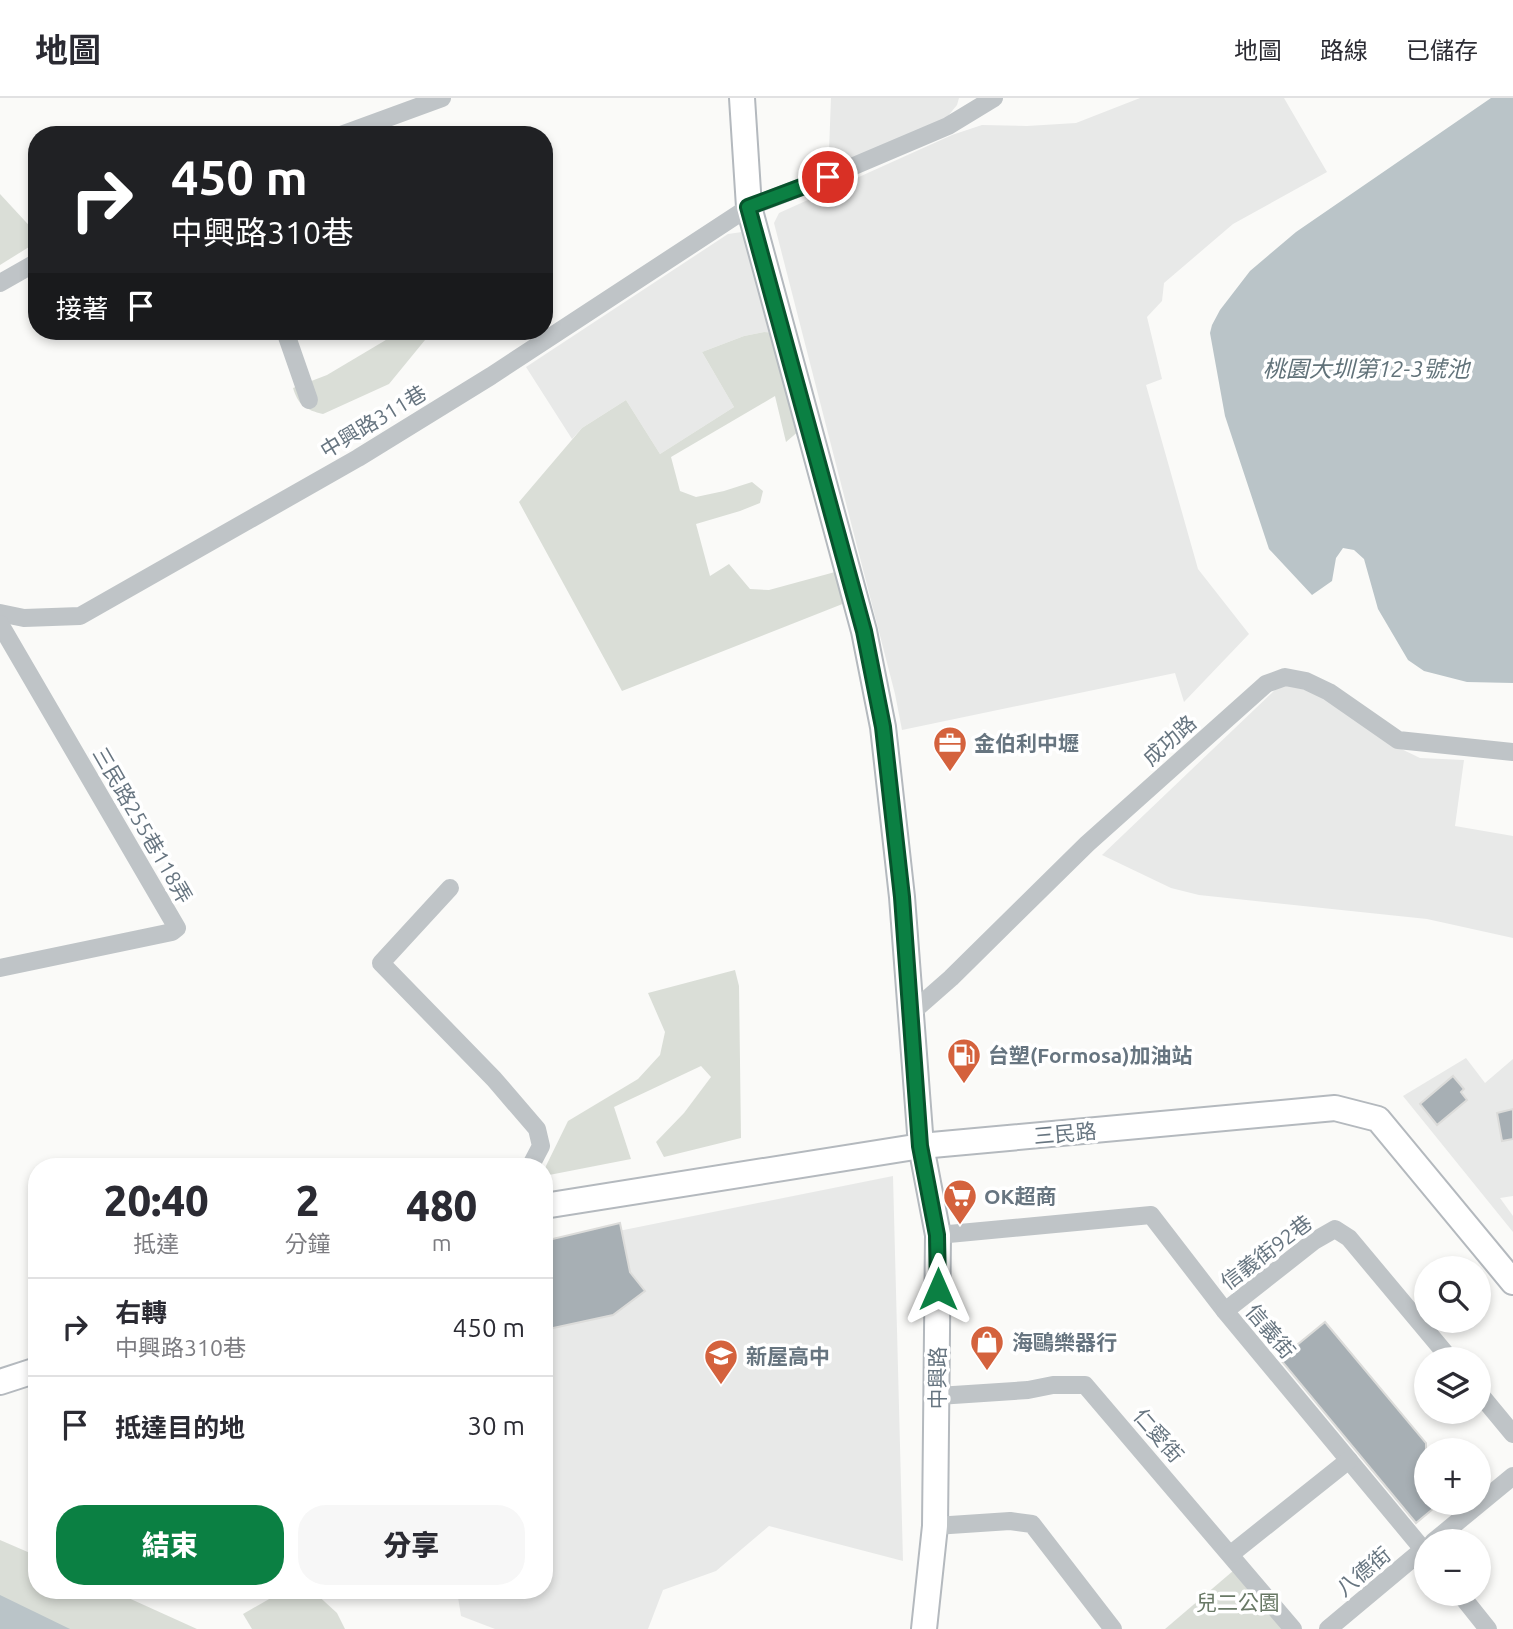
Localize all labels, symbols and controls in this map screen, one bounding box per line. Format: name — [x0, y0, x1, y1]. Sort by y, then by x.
text: 地圖 — [35, 31, 101, 68]
text: 地圖 — [1234, 37, 1282, 64]
text: 路線 — [1320, 37, 1368, 64]
text: 已儲存 — [1406, 37, 1478, 64]
pin — [798, 147, 858, 207]
text: 450 m — [171, 149, 308, 204]
icon: right — [56, 154, 147, 245]
icon: arrive — [809, 158, 847, 196]
text: 中興路310巷 — [171, 214, 353, 250]
icon: arrive — [122, 287, 160, 325]
text: 接著 — [56, 294, 108, 323]
water label: 桃園大圳第12-3號池 — [1263, 356, 1471, 381]
street label: 中興路311巷 — [316, 380, 430, 462]
street label: 成功路 — [1138, 710, 1200, 770]
office icon: 金伯利中壢 — [931, 724, 969, 773]
place label: 金伯利中壢 — [974, 731, 1079, 755]
street label: 三民路255巷118弄 — [89, 743, 197, 907]
fuel station icon: 台塑(Formosa)加油站 — [945, 1036, 983, 1085]
place label: 台塑(Formosa)加油站 — [988, 1043, 1193, 1067]
street label: 三民路 — [1033, 1118, 1097, 1148]
text: 20:40 — [104, 1177, 209, 1224]
text: 2 — [296, 1177, 319, 1224]
supermarket icon: OK超商 — [941, 1177, 979, 1226]
text: 480 — [406, 1182, 477, 1229]
place label: OK超商 — [984, 1184, 1057, 1208]
street label: 信義街92巷 — [1216, 1210, 1316, 1294]
text: m — [432, 1230, 452, 1255]
text: 抵達 — [133, 1231, 179, 1256]
text: 分鐘 — [285, 1231, 331, 1256]
position arrow — [901, 1252, 975, 1326]
map controls — [1414, 1256, 1491, 1606]
button: search — [1414, 1256, 1491, 1333]
text: 右轉 — [115, 1298, 167, 1327]
street label: 信義街 — [1242, 1299, 1300, 1363]
icon: right — [56, 1308, 94, 1346]
text: 450 m — [453, 1313, 525, 1342]
shop icon: 海鷗樂器行 — [968, 1323, 1006, 1372]
place label: 海鷗樂器行 — [1012, 1330, 1117, 1354]
text: 中興路310巷 — [115, 1335, 246, 1360]
school or university icon: 新屋高中 — [702, 1337, 740, 1386]
place label: 新屋高中 — [746, 1344, 830, 1368]
street label: 中興路 — [925, 1347, 949, 1410]
button: layers — [1414, 1347, 1491, 1424]
street label: 仁愛街 — [1129, 1403, 1189, 1467]
icon: arrive — [56, 1406, 94, 1444]
text: 30 m — [467, 1411, 525, 1440]
text: 抵達目的地 — [115, 1413, 245, 1442]
button: + — [1414, 1438, 1491, 1515]
button: 結束 — [56, 1505, 284, 1585]
button: 分享 — [298, 1505, 525, 1585]
button: − — [1414, 1529, 1491, 1606]
street label: 八德街 — [1331, 1542, 1395, 1600]
park label: 兒二公園 — [1196, 1590, 1280, 1614]

